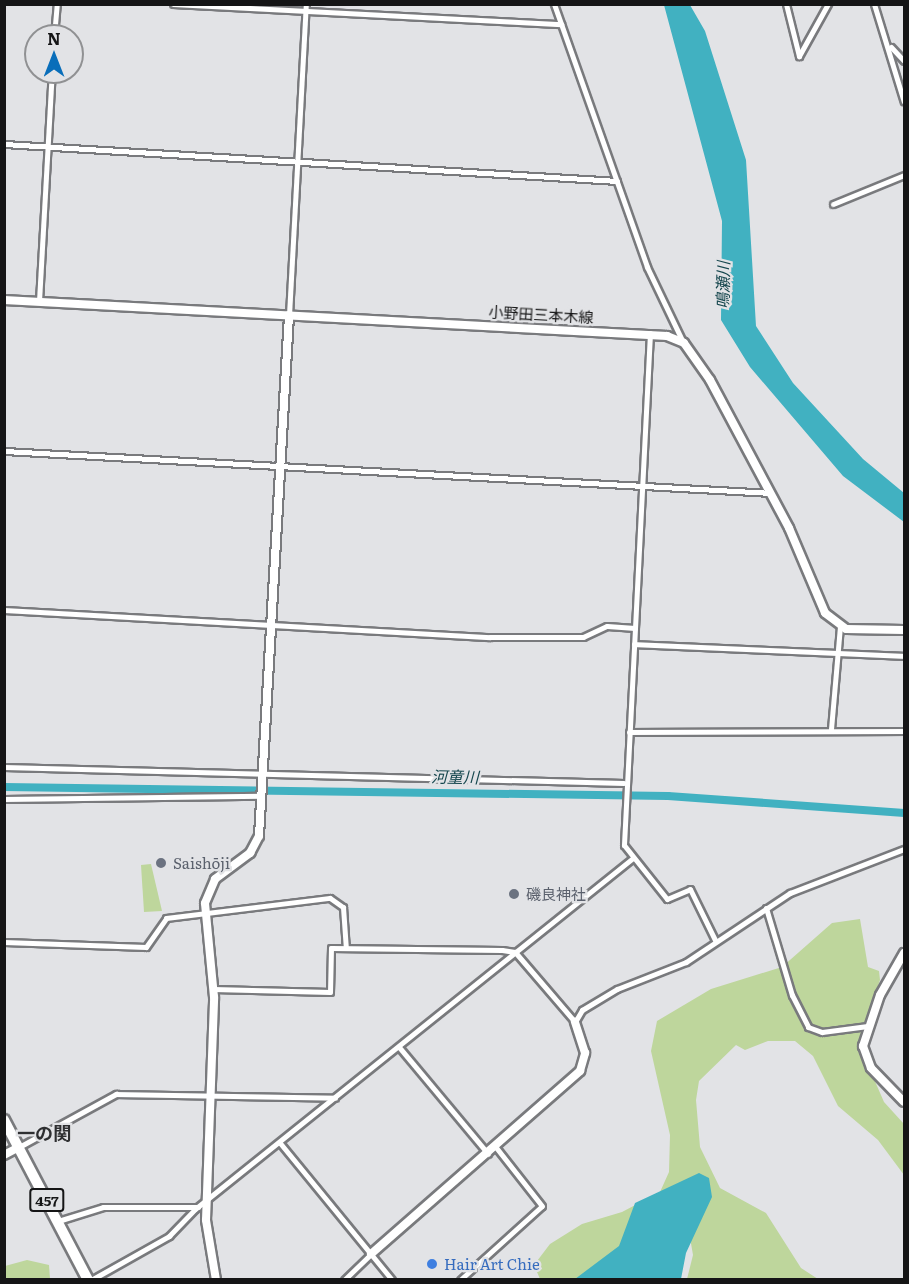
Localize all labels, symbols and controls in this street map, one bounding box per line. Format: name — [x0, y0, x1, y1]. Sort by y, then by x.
north arrow — [24, 24, 84, 84]
text: N — [47, 26, 61, 50]
water label: 鳴瀬川 — [712, 261, 732, 309]
street label: 小野田三本木線 — [488, 302, 594, 326]
water label: 河童川 — [431, 766, 479, 786]
place label: Saishōji — [173, 854, 230, 872]
marker: Saishōji — [154, 856, 168, 870]
place label: 磯良神社 — [526, 885, 586, 903]
marker: 磯良神社 — [507, 887, 521, 901]
district label: 一の関 — [17, 1122, 71, 1144]
road number: 457 — [29, 1189, 65, 1211]
place label: Hair Art Chie — [444, 1255, 540, 1273]
marker: Hair Art Chie — [425, 1257, 439, 1271]

